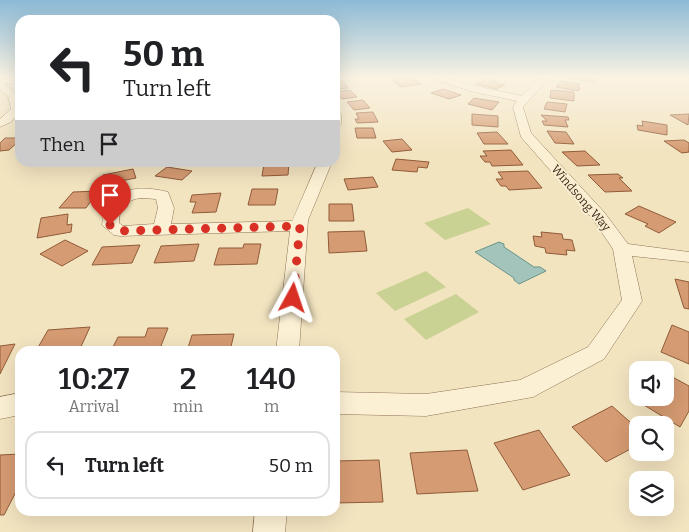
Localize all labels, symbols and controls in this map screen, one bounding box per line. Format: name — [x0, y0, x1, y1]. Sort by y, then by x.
text: 50 m — [123, 33, 204, 75]
icon: left — [40, 35, 105, 100]
text: Turn left — [123, 75, 211, 102]
icon: arrive — [95, 130, 123, 158]
text: Then — [40, 133, 85, 156]
street label: Windsong Way — [548, 162, 614, 234]
pin — [89, 174, 131, 225]
icon: arrive — [96, 181, 124, 209]
position arrow — [266, 271, 318, 323]
text: 10:27 — [59, 361, 129, 397]
text: 2 — [180, 361, 196, 397]
text: 140 — [247, 361, 296, 397]
map controls — [629, 361, 674, 516]
button: sound — [629, 361, 674, 406]
text: Arrival — [69, 397, 119, 416]
text: min — [173, 397, 203, 416]
text: m — [264, 397, 279, 416]
button: search — [629, 416, 674, 461]
icon: left — [42, 451, 70, 479]
text: Turn left — [85, 454, 164, 477]
text: 50 m — [269, 454, 313, 477]
button: layers — [629, 471, 674, 516]

